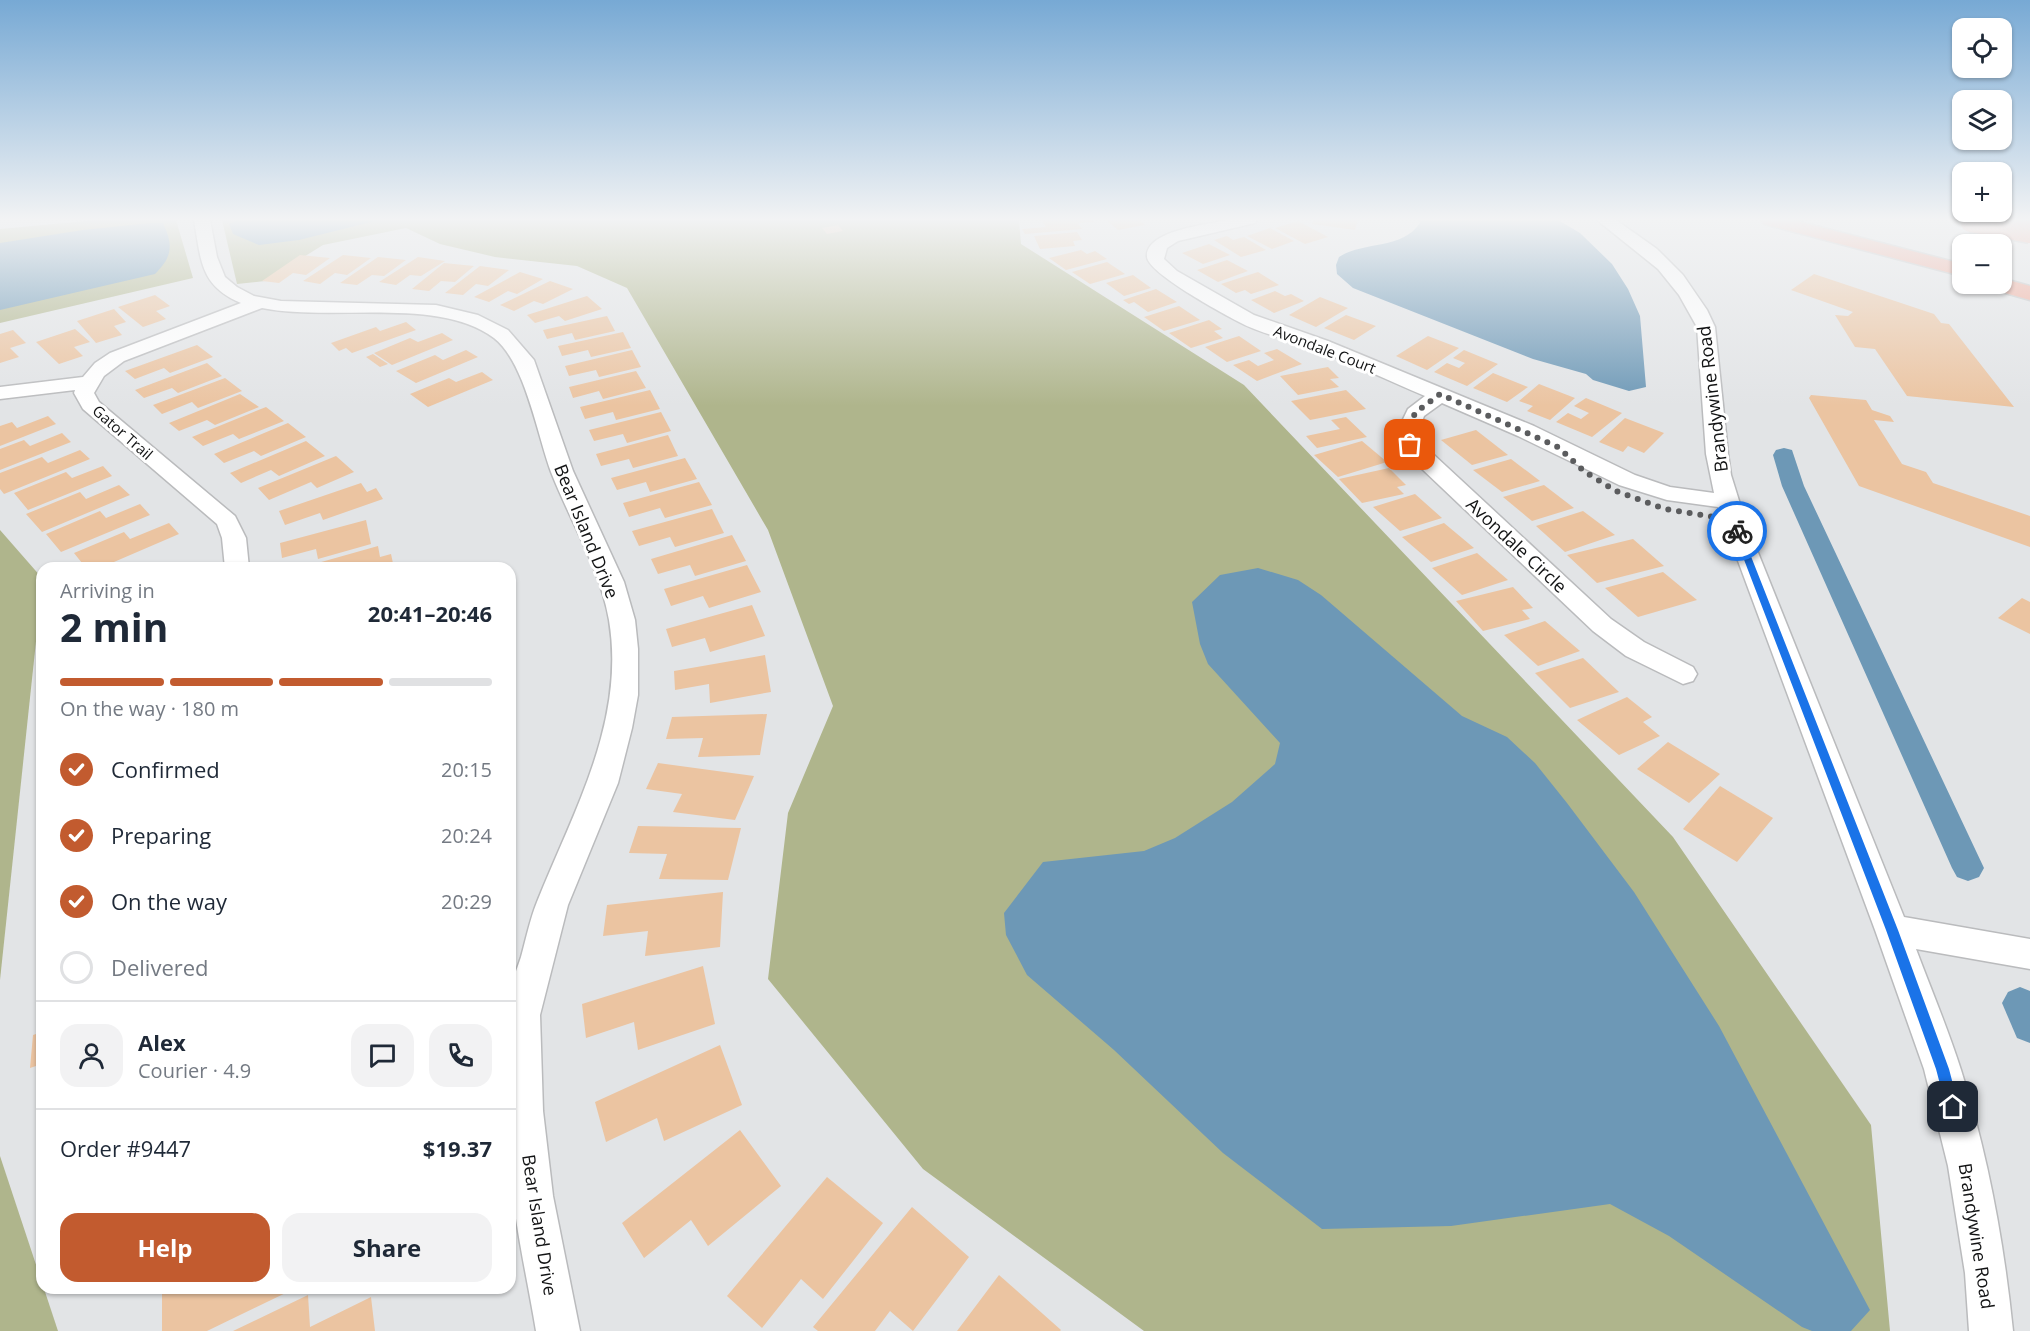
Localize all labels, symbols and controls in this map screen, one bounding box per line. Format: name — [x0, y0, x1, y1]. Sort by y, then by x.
map controls — [1952, 18, 2012, 294]
button: locate — [1952, 18, 2012, 78]
button: layers — [1952, 90, 2012, 150]
button: + — [1952, 162, 2012, 222]
button: − — [1952, 234, 2012, 294]
street label: Avondale Court — [1271, 320, 1379, 378]
street label: Brandywine Road — [1691, 324, 1733, 474]
street label: Gator Trail — [89, 400, 157, 464]
pin — [1384, 419, 1435, 470]
icon: bag — [1393, 428, 1426, 461]
street label: Bear Island Drive — [549, 460, 625, 602]
street label: Avondale Circle — [1462, 492, 1572, 598]
courier — [1707, 501, 1767, 561]
icon: bike — [1721, 515, 1754, 548]
text: Arriving in — [60, 577, 155, 604]
text: 20:41–20:46 — [368, 598, 492, 628]
text: 2 min — [60, 600, 168, 653]
text: On the way · 180 m — [60, 695, 239, 722]
icon: check — [60, 753, 93, 786]
text: Confirmed — [111, 754, 220, 784]
text: 20:15 — [441, 756, 492, 783]
icon: check — [60, 819, 93, 852]
text: Preparing — [111, 820, 211, 850]
text: 20:24 — [441, 822, 492, 849]
icon: check — [60, 885, 93, 918]
text: On the way — [111, 886, 227, 916]
text: 20:29 — [441, 888, 492, 915]
text: Delivered — [111, 952, 209, 982]
button: person — [60, 1024, 123, 1087]
button: chat — [351, 1024, 414, 1087]
button: phone — [429, 1024, 492, 1087]
text: Alex — [138, 1027, 186, 1057]
text: Courier · 4.9 — [138, 1057, 251, 1084]
pin — [1927, 1081, 1978, 1132]
icon: home — [1936, 1090, 1969, 1123]
text: Order #9447 — [60, 1133, 191, 1163]
text: $19.37 — [423, 1133, 492, 1163]
street label: Bear Island Drive — [517, 1153, 563, 1297]
street label: Brandywine Road — [1954, 1161, 2000, 1311]
button: Help — [60, 1213, 270, 1282]
button: Share — [282, 1213, 492, 1282]

